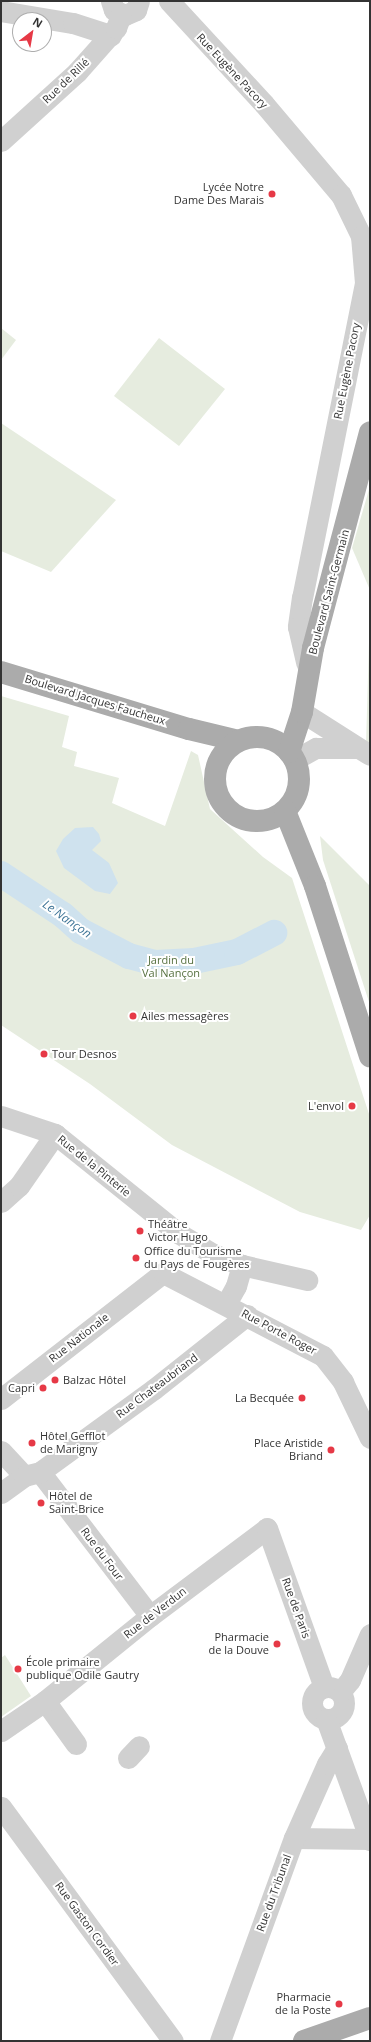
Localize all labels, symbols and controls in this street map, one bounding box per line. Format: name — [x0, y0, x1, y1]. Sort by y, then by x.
north arrow — [12, 12, 52, 52]
text: N — [30, 13, 46, 31]
street label: Rue Eugène Pacory — [194, 31, 270, 111]
street label: Rue de Rillé — [40, 56, 92, 106]
place label: Lycée Notre Dame Des Marais — [174, 181, 264, 207]
marker: Lycée Notre Dame Des Marais — [267, 189, 277, 199]
street label: Rue Eugène Pacory — [331, 322, 363, 420]
street label: Boulevard Saint-Germain — [306, 528, 352, 656]
street label: Boulevard Jacques Faucheux — [23, 672, 167, 728]
water label: Le Nançon — [40, 897, 94, 941]
park label: Jardin du Val Nançon — [142, 954, 200, 980]
place label: Ailes messagères — [141, 1009, 229, 1023]
marker: Ailes messagères — [128, 1011, 138, 1021]
place label: Tour Desnos — [52, 1047, 117, 1061]
marker: Tour Desnos — [39, 1049, 49, 1059]
place label: L'envol — [308, 1099, 344, 1113]
marker: L'envol — [347, 1101, 357, 1111]
street label: Rue de la Pinterie — [55, 1133, 133, 1199]
place label: Théâtre Victor Hugo — [148, 1218, 208, 1244]
marker: Théâtre Victor Hugo — [135, 1226, 145, 1236]
place label: Office du Tourisme du Pays de Fougères — [144, 1245, 250, 1271]
marker: Office du Tourisme du Pays de Fougères — [131, 1253, 141, 1263]
street label: Rue Porte Roger — [239, 1307, 319, 1357]
street label: Rue Nationale — [47, 1311, 111, 1365]
street label: Rue Chateaubriand — [114, 1351, 200, 1421]
place label: Balzac Hôtel — [63, 1373, 126, 1387]
marker: Balzac Hôtel — [50, 1375, 60, 1385]
place label: Capri — [8, 1381, 35, 1395]
marker: Capri — [38, 1383, 48, 1393]
place label: La Becquée — [235, 1391, 294, 1405]
marker: La Becquée — [297, 1393, 307, 1403]
place label: Hôtel Gefflot de Marigny — [40, 1430, 105, 1456]
place label: Place Aristide Briand — [254, 1437, 323, 1463]
marker: Hôtel Gefflot de Marigny — [27, 1438, 37, 1448]
marker: Place Aristide Briand — [326, 1445, 336, 1455]
place label: Hôtel de Saint-Brice — [49, 1490, 104, 1516]
marker: Hôtel de Saint-Brice — [36, 1498, 46, 1508]
street label: Rue du Four — [78, 1525, 126, 1583]
street label: Rue de Paris — [279, 1576, 313, 1640]
street label: Rue de Verdun — [121, 1584, 189, 1642]
place label: Pharmacie de la Douve — [208, 1631, 269, 1657]
marker: Pharmacie de la Douve — [272, 1639, 282, 1649]
place label: École primaire publique Odile Gautry — [26, 1656, 139, 1682]
marker: École primaire publique Odile Gautry — [13, 1664, 23, 1674]
street label: Rue du Tribunal — [254, 1853, 294, 1933]
street label: Rue Gaston Cordier — [52, 1880, 122, 1968]
place label: Pharmacie de la Poste — [275, 1991, 331, 2017]
marker: Pharmacie de la Poste — [334, 1999, 344, 2009]

